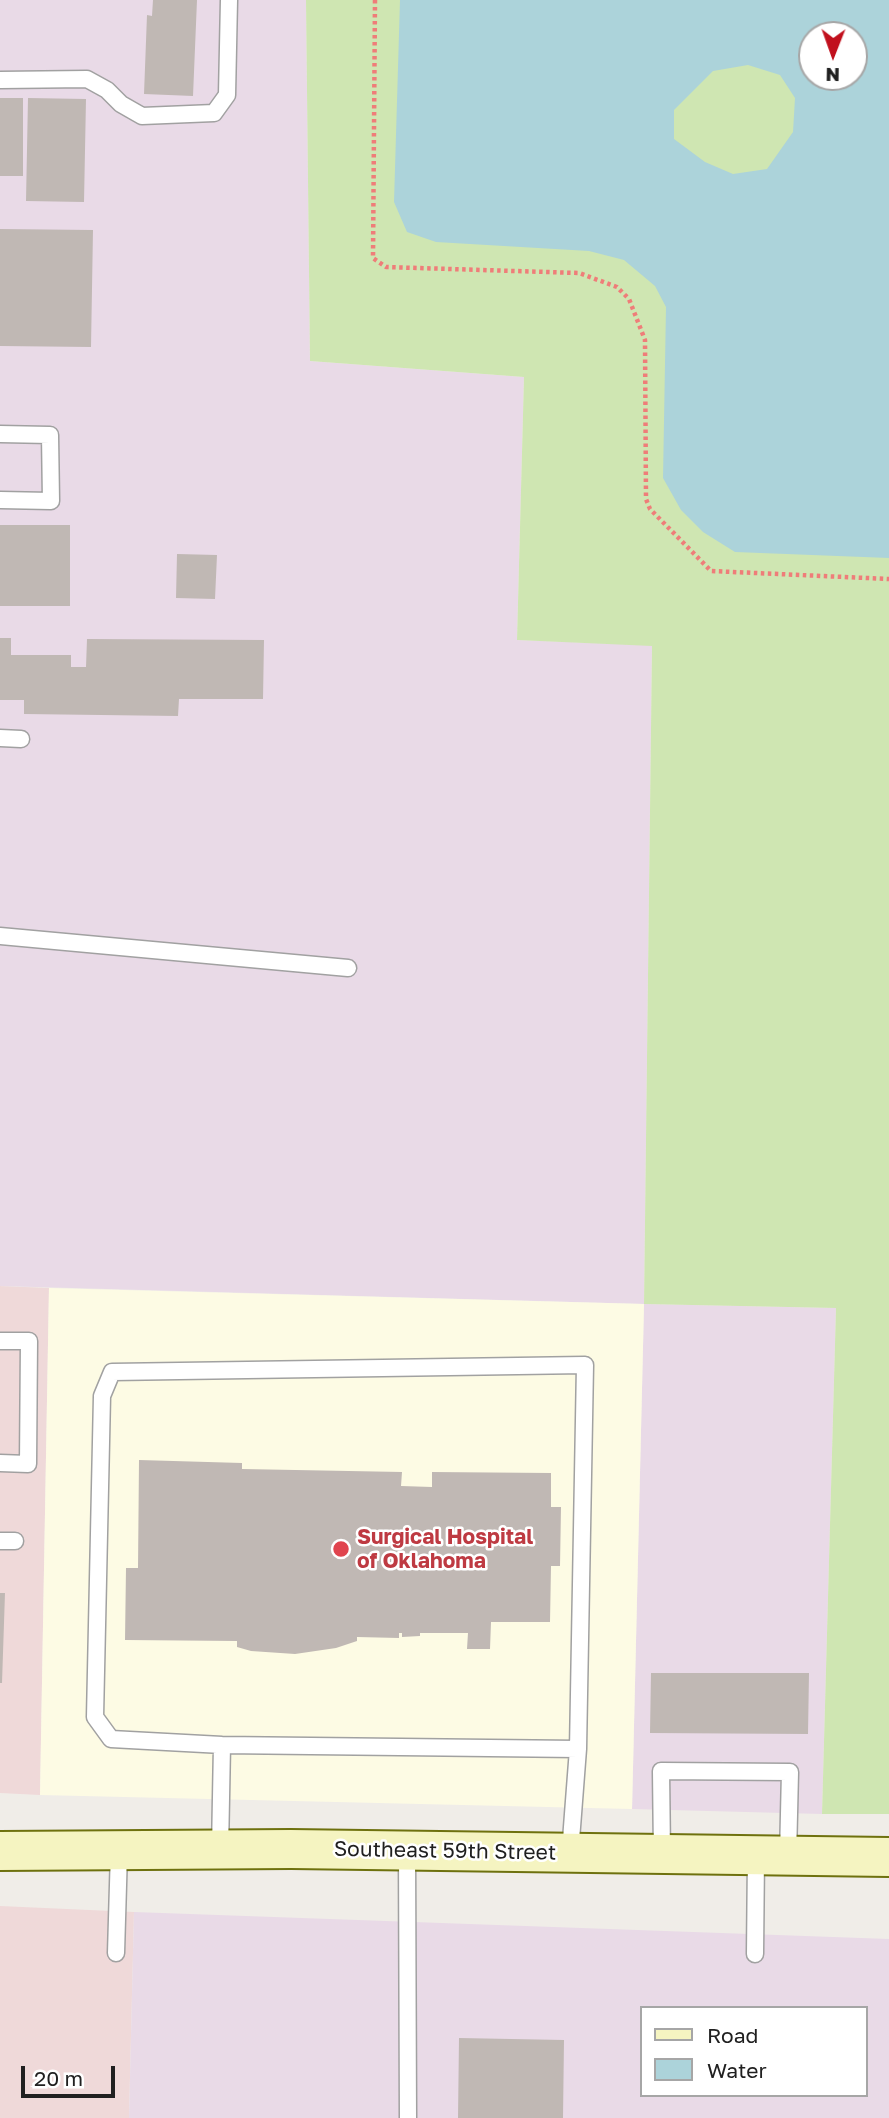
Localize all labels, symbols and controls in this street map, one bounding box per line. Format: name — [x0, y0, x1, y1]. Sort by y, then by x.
north arrow — [798, 21, 868, 91]
text: N — [825, 64, 840, 87]
place label: Surgical Hospital of Oklahoma — [357, 1524, 533, 1574]
marker: Surgical Hospital of Oklahoma — [331, 1539, 351, 1559]
street label: Southeast 59th Street — [334, 1836, 556, 1866]
legend — [640, 2006, 868, 2097]
text: Road — [707, 2022, 758, 2048]
scale bar — [24, 2052, 119, 2096]
text: Water — [707, 2057, 767, 2083]
text: 20 m — [34, 2065, 83, 2091]

